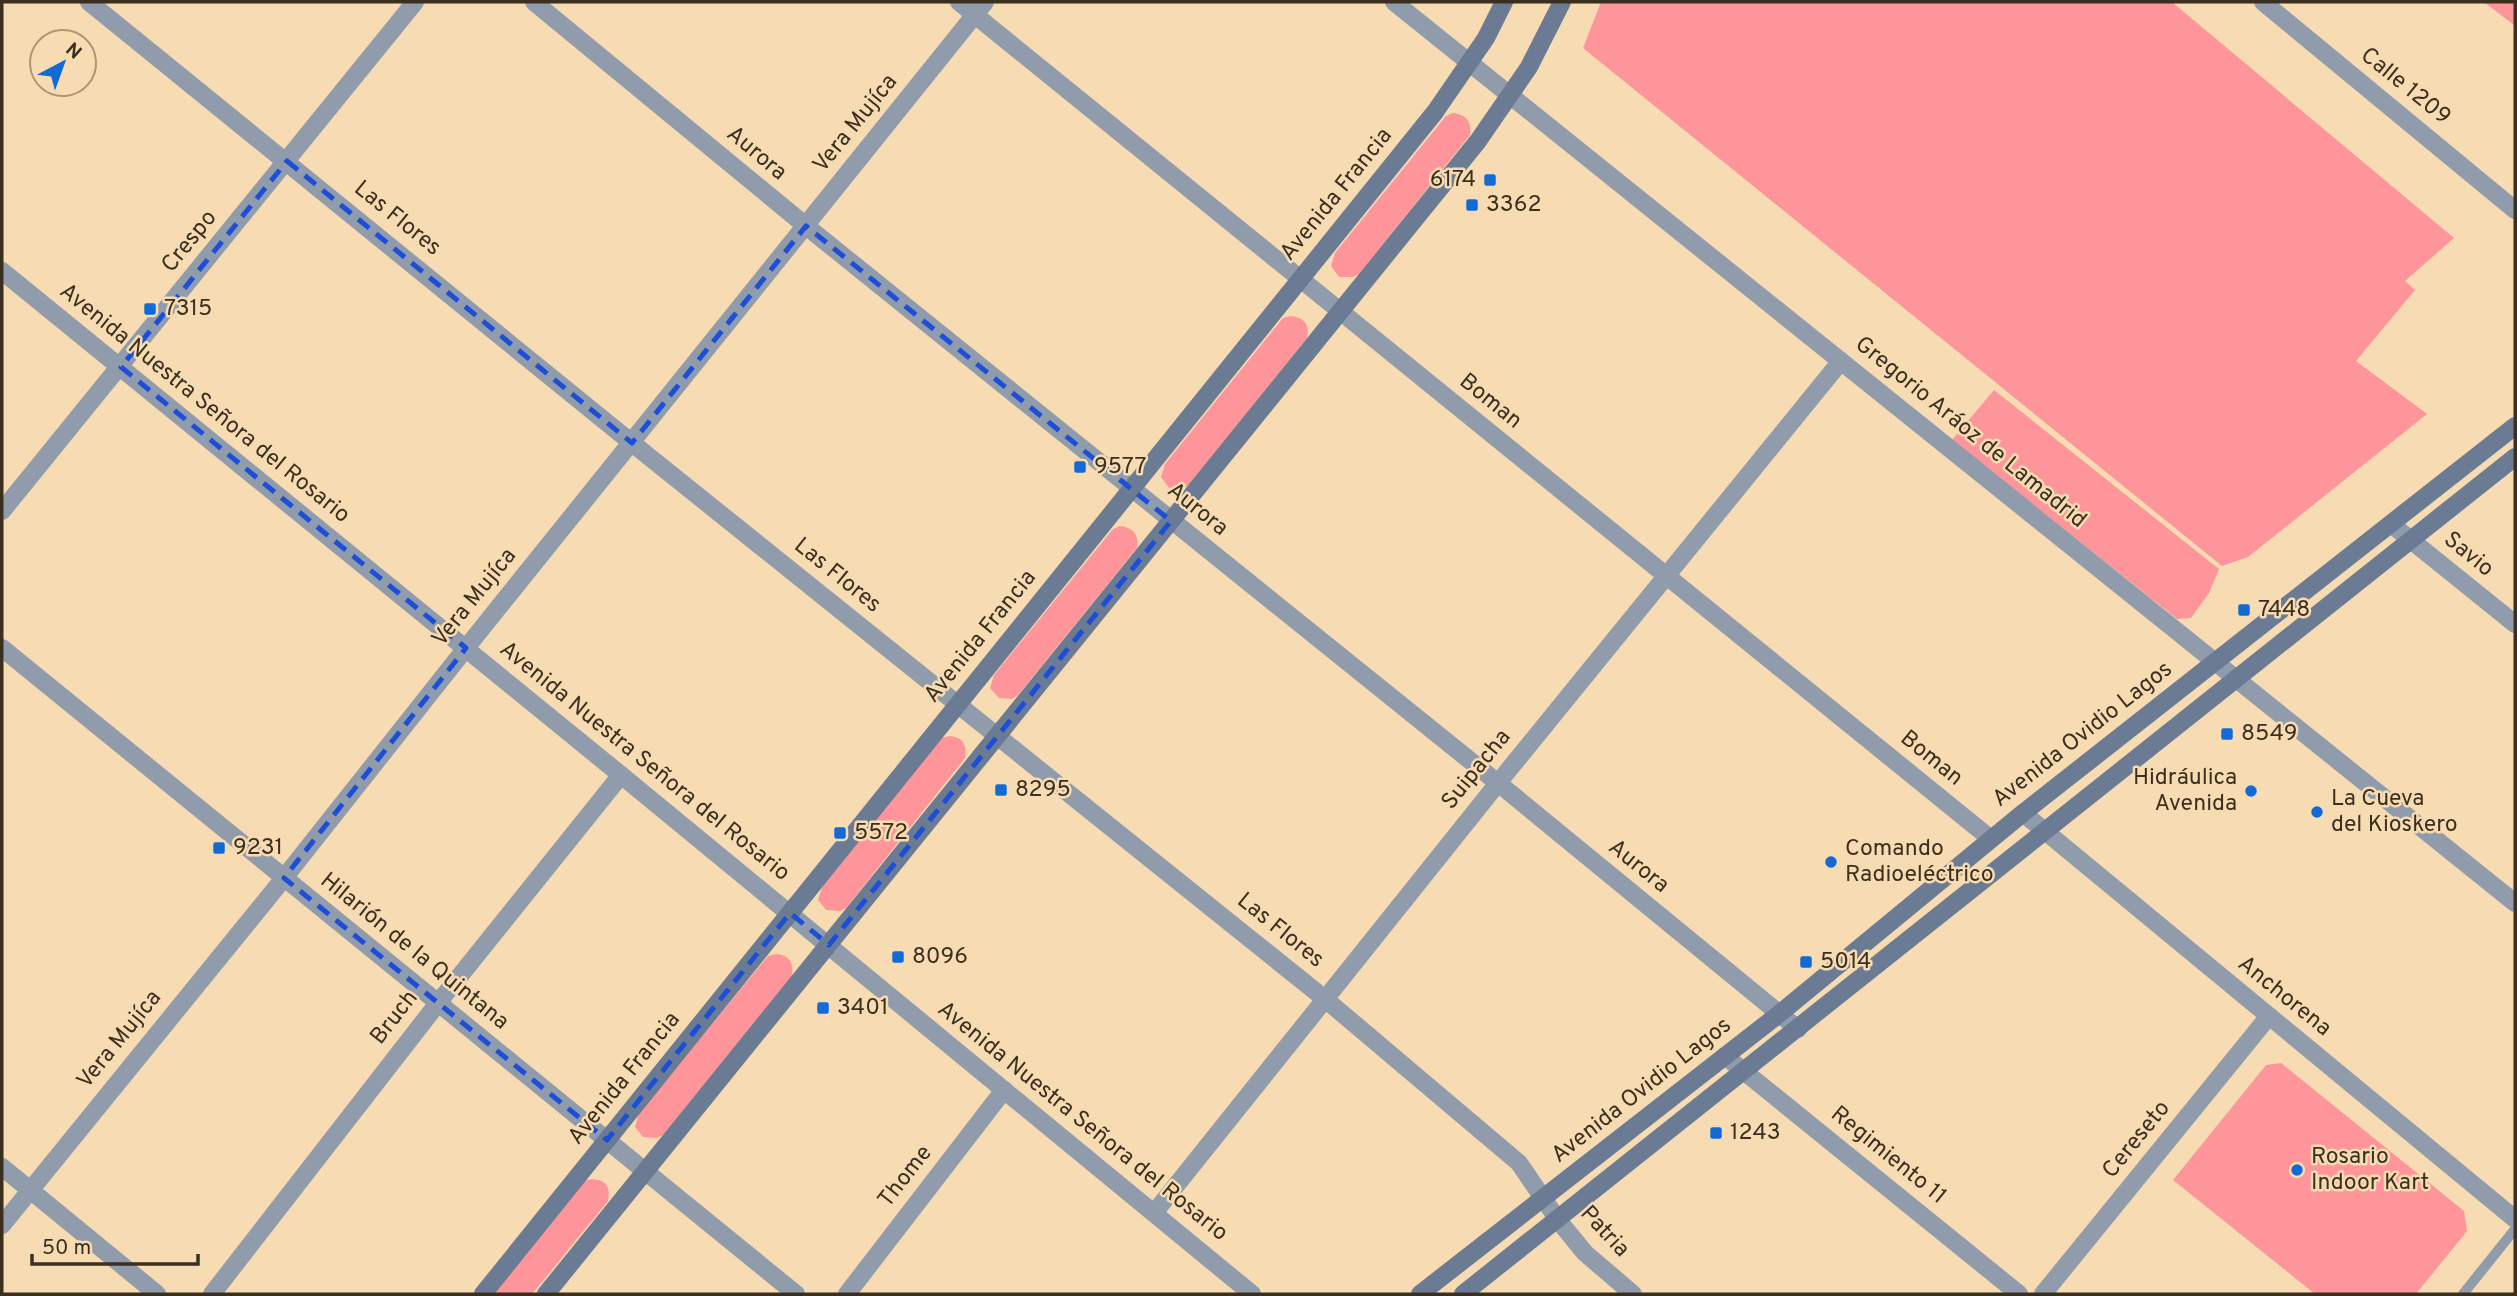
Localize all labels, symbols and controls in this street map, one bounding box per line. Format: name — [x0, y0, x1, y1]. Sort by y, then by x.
north arrow — [28, 28, 98, 98]
text: N — [60, 38, 86, 65]
street label: Calle 1209 — [2354, 42, 2456, 132]
street label: Vera Mujíca — [807, 69, 905, 179]
street label: Aurora — [720, 120, 792, 188]
street label: Avenida Francia — [1275, 123, 1399, 267]
place label: 6174 — [1430, 166, 1476, 195]
marker: 6174 — [1482, 172, 1498, 188]
street label: Las Flores — [347, 175, 447, 263]
place label: 3362 — [1486, 191, 1542, 220]
marker: 3362 — [1464, 197, 1480, 213]
street label: Crespo — [156, 205, 224, 279]
street label: Avenida Nuestra Señora del Rosario — [53, 278, 355, 530]
place label: 7315 — [164, 295, 212, 324]
marker: 7315 — [142, 301, 158, 317]
street label: Gregorio Aráoz de Lamadrid — [1848, 331, 2092, 535]
street label: Boman — [1453, 368, 1527, 436]
place label: 9577 — [1094, 453, 1147, 482]
marker: 9577 — [1072, 459, 1088, 475]
street label: Aurora — [1161, 477, 1233, 543]
street label: Savio — [2437, 526, 2499, 584]
street label: Las Flores — [787, 532, 887, 620]
street label: Vera Mujíca — [426, 543, 524, 653]
street label: Avenida Francia — [919, 565, 1043, 709]
place label: 7448 — [2258, 596, 2310, 625]
marker: 7448 — [2236, 602, 2252, 618]
street label: Avenida Nuestra Señora del Rosario — [493, 636, 795, 888]
street label: Avenida Ovidio Lagos — [1987, 656, 2179, 814]
place label: 8549 — [2241, 720, 2297, 749]
street label: Suipacha — [1436, 724, 1518, 816]
street label: Boman — [1894, 725, 1968, 793]
marker: 8549 — [2219, 726, 2235, 742]
place label: Hidráulica Avenida — [2133, 764, 2237, 819]
place label: 8295 — [1015, 776, 1071, 805]
marker: 8295 — [993, 782, 1009, 798]
marker: Hidráulica Avenida — [2243, 783, 2259, 799]
place label: La Cueva del Kioskero — [2331, 785, 2457, 840]
marker: La Cueva del Kioskero — [2309, 804, 2325, 820]
place label: 5572 — [854, 819, 908, 848]
marker: 5572 — [832, 825, 848, 841]
place label: 9231 — [233, 834, 283, 863]
street label: Aurora — [1602, 834, 1674, 900]
place label: Comando Radioeléctrico — [1845, 835, 1994, 890]
marker: 9231 — [211, 840, 227, 856]
marker: Comando Radioeléctrico — [1823, 854, 1839, 870]
street label: Hilarión de la Quintana — [314, 867, 514, 1037]
street label: Las Flores — [1230, 887, 1330, 975]
place label: 8096 — [912, 943, 968, 972]
place label: 5014 — [1820, 948, 1871, 977]
marker: 8096 — [890, 949, 906, 965]
street label: Anchorena — [2231, 950, 2337, 1044]
marker: 5014 — [1798, 954, 1814, 970]
street label: Vera Mujíca — [71, 985, 169, 1095]
street label: Bruch — [365, 985, 425, 1051]
place label: 3401 — [837, 994, 888, 1023]
street label: Avenida Nuestra Señora del Rosario — [931, 996, 1233, 1248]
marker: 3401 — [815, 1000, 831, 1016]
street label: Avenida Francia — [563, 1007, 687, 1151]
street label: Avenida Ovidio Lagos — [1546, 1012, 1738, 1170]
street label: Cereseto — [2097, 1095, 2177, 1185]
street label: Regimiento 11 — [1824, 1100, 1952, 1212]
place label: 1243 — [1730, 1119, 1781, 1148]
marker: 1243 — [1708, 1125, 1724, 1141]
street label: Thome — [873, 1140, 939, 1214]
place label: Rosario Indoor Kart — [2311, 1143, 2429, 1198]
marker: Rosario Indoor Kart — [2289, 1162, 2305, 1178]
street label: Patria — [1573, 1200, 1635, 1264]
scale bar — [32, 1222, 198, 1266]
text: 50 m — [42, 1235, 91, 1262]

